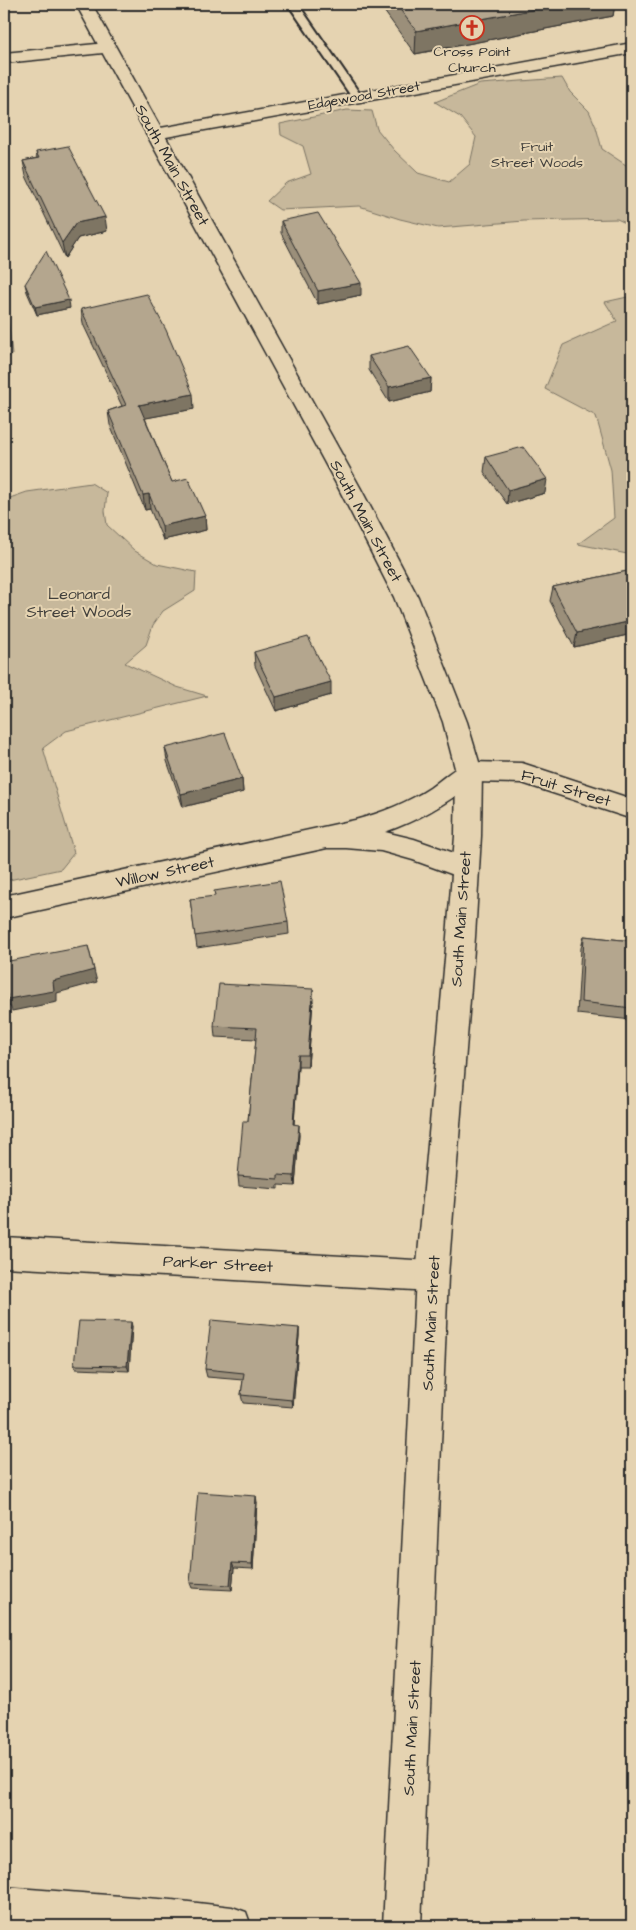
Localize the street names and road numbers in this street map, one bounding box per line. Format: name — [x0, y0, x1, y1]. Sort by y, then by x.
street label: Edgewood Street — [306, 76, 422, 116]
street label: South Main Street — [129, 100, 215, 230]
street label: South Main Street — [324, 456, 408, 587]
street label: Fruit Street — [518, 764, 614, 812]
street label: South Main Street — [445, 850, 477, 987]
street label: Willow Street — [114, 851, 217, 893]
street label: Parker Street — [162, 1250, 274, 1278]
street label: South Main Street — [416, 1254, 446, 1391]
street label: South Main Street — [397, 1659, 427, 1796]

